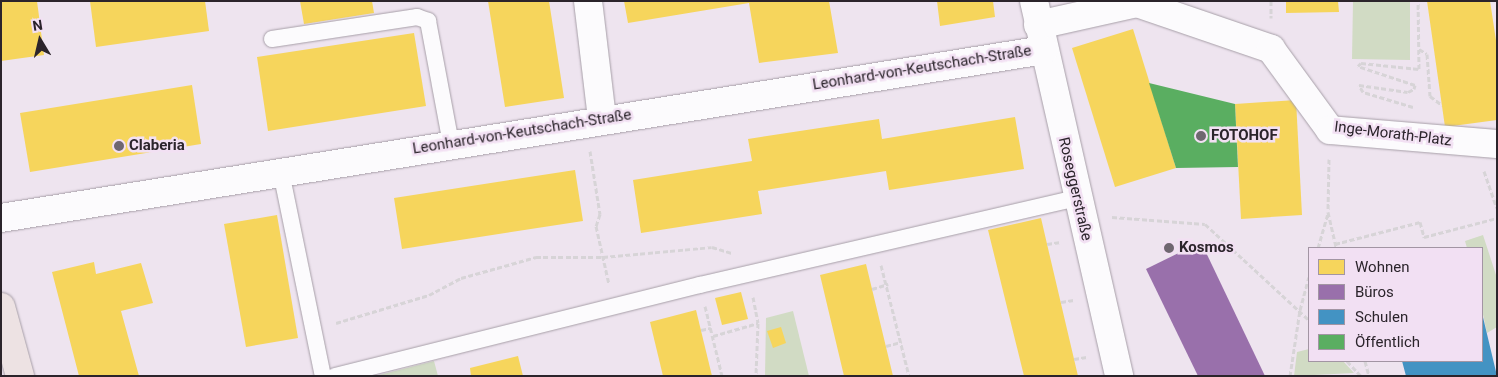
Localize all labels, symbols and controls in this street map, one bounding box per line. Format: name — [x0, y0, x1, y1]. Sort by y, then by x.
north arrow — [15, 15, 65, 65]
text: N — [32, 17, 44, 34]
street label: Leonhard-von-Keutschach-Straße — [811, 42, 1033, 94]
street label: Leonhard-von-Keutschach-Straße — [411, 106, 633, 158]
street label: Inge-Morath-Platz — [1333, 118, 1453, 150]
place label: FOTOHOF — [1211, 127, 1278, 145]
marker: FOTOHOF — [1195, 130, 1207, 142]
street label: Roseggerstraße — [1054, 135, 1096, 243]
place label: Claberia — [129, 137, 185, 155]
marker: Claberia — [113, 140, 125, 152]
place label: Kosmos — [1179, 239, 1234, 257]
marker: Kosmos — [1163, 242, 1175, 254]
legend — [1308, 247, 1483, 362]
text: Wohnen — [1355, 258, 1409, 276]
text: Büros — [1355, 283, 1394, 301]
text: Schulen — [1355, 308, 1408, 326]
text: Öffentlich — [1355, 333, 1420, 351]

